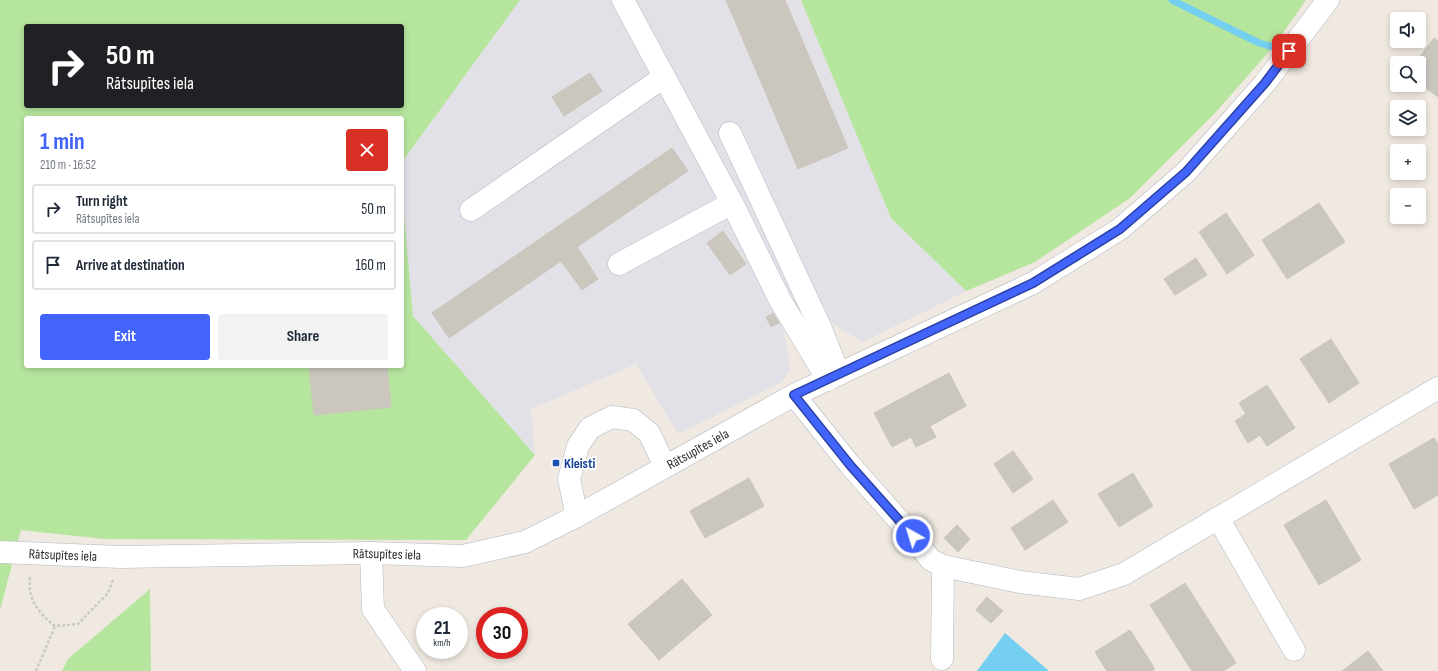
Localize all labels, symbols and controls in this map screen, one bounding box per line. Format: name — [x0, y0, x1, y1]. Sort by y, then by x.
map controls — [1390, 12, 1426, 224]
button: sound — [1390, 12, 1426, 48]
pin — [1272, 34, 1306, 68]
text: 50 m — [106, 39, 155, 72]
icon: right — [40, 40, 92, 92]
icon: arrive — [1278, 40, 1300, 62]
button: search — [1390, 56, 1426, 92]
text: Rātsupītes iela — [106, 73, 194, 94]
button: layers — [1390, 100, 1426, 136]
text: 1 min — [40, 127, 85, 156]
button: close — [346, 129, 388, 171]
button: + — [1390, 144, 1426, 180]
text: 210 m · 16:52 — [40, 157, 96, 173]
button: − — [1390, 188, 1426, 224]
text: Turn right — [76, 192, 128, 211]
icon: right — [42, 198, 64, 220]
text: 50 m — [361, 200, 386, 219]
text: Rātsupītes iela — [76, 211, 140, 227]
icon: arrive — [42, 254, 64, 276]
text: Arrive at destination — [76, 256, 185, 275]
text: 160 m — [355, 256, 386, 275]
button: Exit — [40, 314, 210, 360]
button: Share — [218, 314, 388, 360]
street label: Rātsupītes iela — [664, 425, 732, 473]
place label: Kleisti — [564, 455, 596, 472]
marker: Kleisti — [551, 458, 561, 468]
position arrow — [892, 515, 934, 557]
street label: Rātsupītes iela — [352, 544, 421, 563]
street label: Rātsupītes iela — [28, 545, 98, 565]
speed limit sign: 30 — [476, 607, 528, 659]
text: 21 — [434, 616, 450, 640]
text: km/h — [433, 637, 451, 649]

